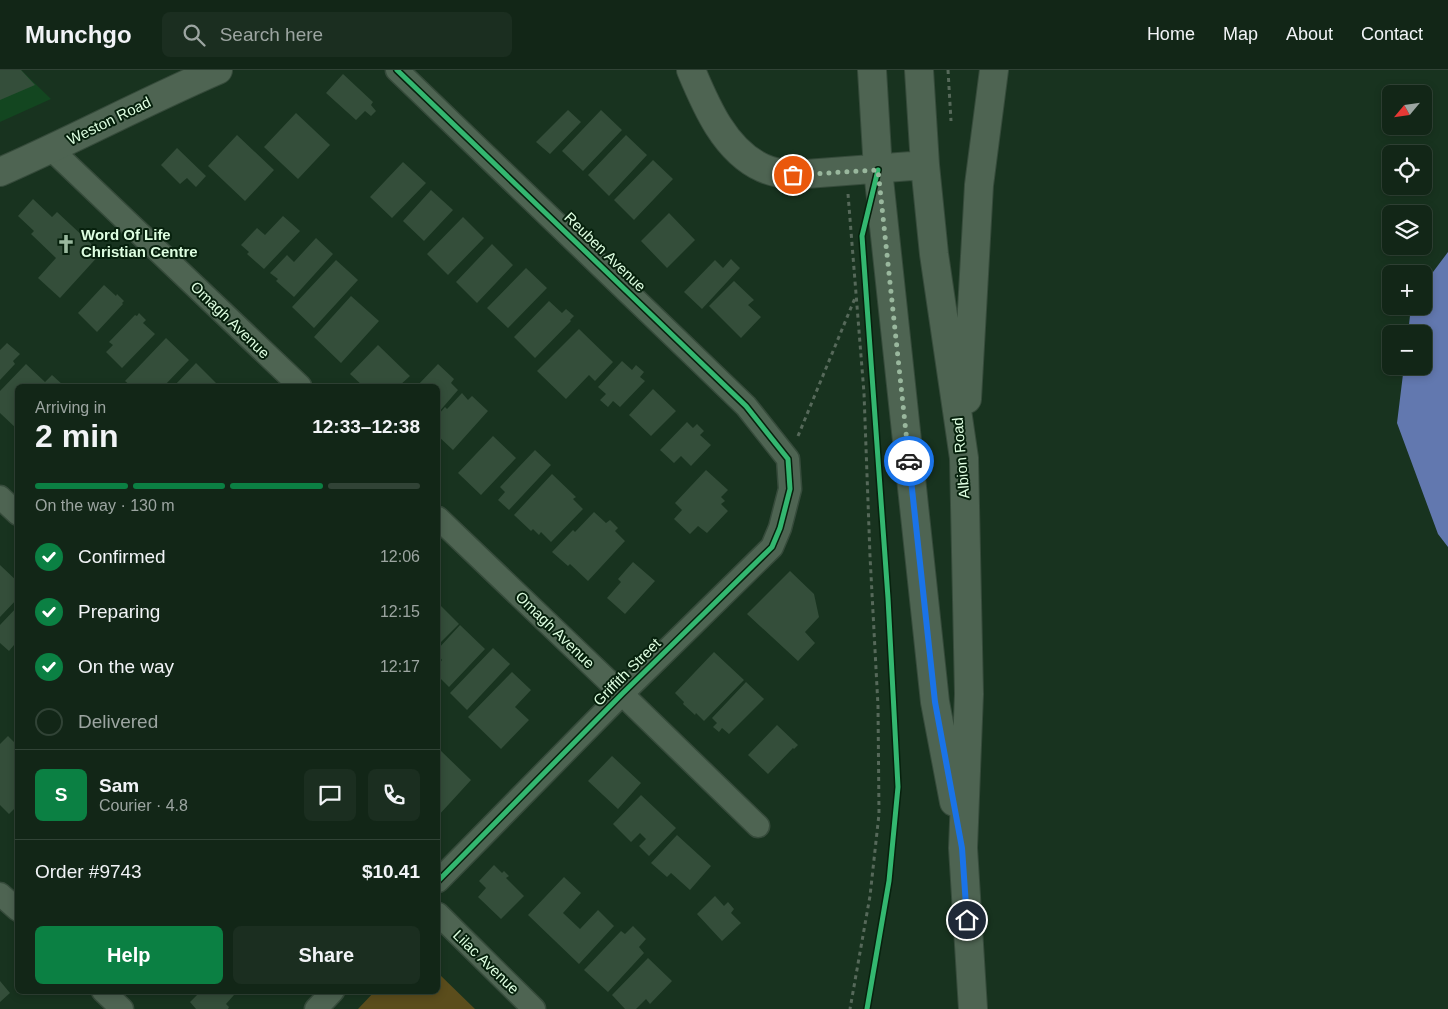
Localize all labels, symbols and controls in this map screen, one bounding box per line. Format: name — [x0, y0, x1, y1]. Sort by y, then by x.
search box — [162, 12, 512, 57]
text: Munchgo — [25, 21, 132, 48]
icon: search — [180, 21, 208, 49]
text: Search here — [220, 24, 323, 45]
text: Home — [1147, 24, 1195, 44]
text: Map — [1223, 24, 1258, 44]
text: About — [1286, 24, 1333, 44]
text: Contact — [1361, 24, 1423, 44]
north arrow — [1382, 85, 1432, 135]
map controls — [1382, 85, 1432, 375]
street label: Weston Road — [64, 93, 153, 148]
button: locate — [1382, 145, 1432, 195]
pin — [772, 154, 814, 196]
icon: bag — [779, 161, 807, 189]
button: layers — [1382, 205, 1432, 255]
street label: Reuben Avenue — [561, 209, 650, 295]
place label: Word Of Life Christian Centre — [81, 226, 198, 260]
church icon: Word Of Life Christian Centre — [55, 233, 77, 255]
button: + — [1382, 265, 1432, 315]
street label: Omagh Avenue — [187, 278, 273, 362]
button: − — [1382, 325, 1432, 375]
text: Arriving in — [35, 399, 106, 416]
text: 12:33–12:38 — [312, 416, 420, 437]
street label: Albion Road — [948, 417, 973, 499]
text: 2 min — [35, 418, 119, 454]
courier — [884, 436, 934, 486]
icon: car — [895, 447, 923, 475]
text: On the way · 130 m — [35, 497, 175, 514]
icon: check — [35, 543, 63, 571]
text: Confirmed — [78, 546, 166, 567]
text: 12:06 — [380, 548, 420, 565]
street label: Omagh Avenue — [512, 588, 598, 672]
icon: check — [35, 598, 63, 626]
text: Preparing — [78, 601, 160, 622]
text: 12:15 — [380, 603, 420, 620]
street label: Griffith Street — [589, 634, 664, 709]
icon: check — [35, 653, 63, 681]
text: On the way — [78, 656, 174, 677]
text: 12:17 — [380, 658, 420, 675]
text: Delivered — [78, 711, 158, 732]
button: chat — [304, 769, 356, 821]
button: phone — [368, 769, 420, 821]
text: Sam — [99, 775, 139, 796]
text: S — [55, 784, 67, 805]
text: Courier · 4.8 — [99, 797, 188, 814]
text: Order #9743 — [35, 861, 142, 882]
text: $10.41 — [362, 861, 420, 882]
pin — [946, 899, 988, 941]
icon: home — [953, 906, 981, 934]
button: Help — [35, 926, 223, 984]
button: Share — [233, 926, 420, 984]
street label: Lilac Avenue — [450, 926, 523, 997]

